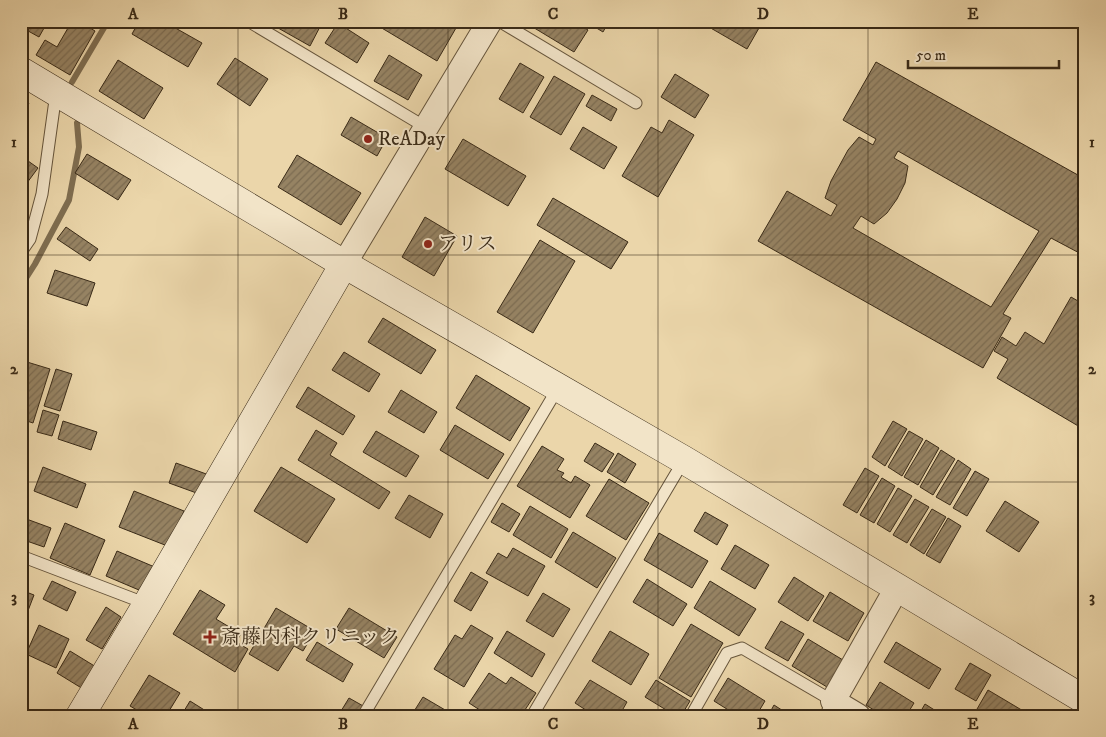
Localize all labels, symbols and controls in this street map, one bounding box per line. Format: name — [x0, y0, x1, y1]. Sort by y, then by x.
text: A — [127, 4, 139, 24]
text: B — [338, 4, 348, 24]
text: C — [548, 4, 558, 24]
text: D — [757, 4, 769, 24]
text: E — [967, 4, 979, 24]
scale bar — [908, 38, 1060, 70]
text: 50 m — [916, 46, 946, 65]
place label: ReADay — [378, 127, 446, 152]
text: 1 — [11, 132, 17, 152]
text: 1 — [1089, 132, 1095, 152]
marker: ReADay — [362, 133, 374, 145]
place label: アリス — [438, 232, 497, 257]
marker: アリス — [422, 238, 434, 250]
text: 2 — [10, 359, 19, 379]
text: 2 — [1088, 359, 1097, 379]
text: 3 — [11, 587, 17, 607]
text: 3 — [1089, 587, 1095, 607]
place label: 斎藤内科クリニック — [221, 625, 400, 650]
marker: 斎藤内科クリニック — [203, 630, 217, 644]
text: A — [127, 714, 139, 734]
text: B — [338, 714, 348, 734]
text: C — [548, 714, 558, 734]
text: D — [757, 714, 769, 734]
text: E — [967, 714, 979, 734]

